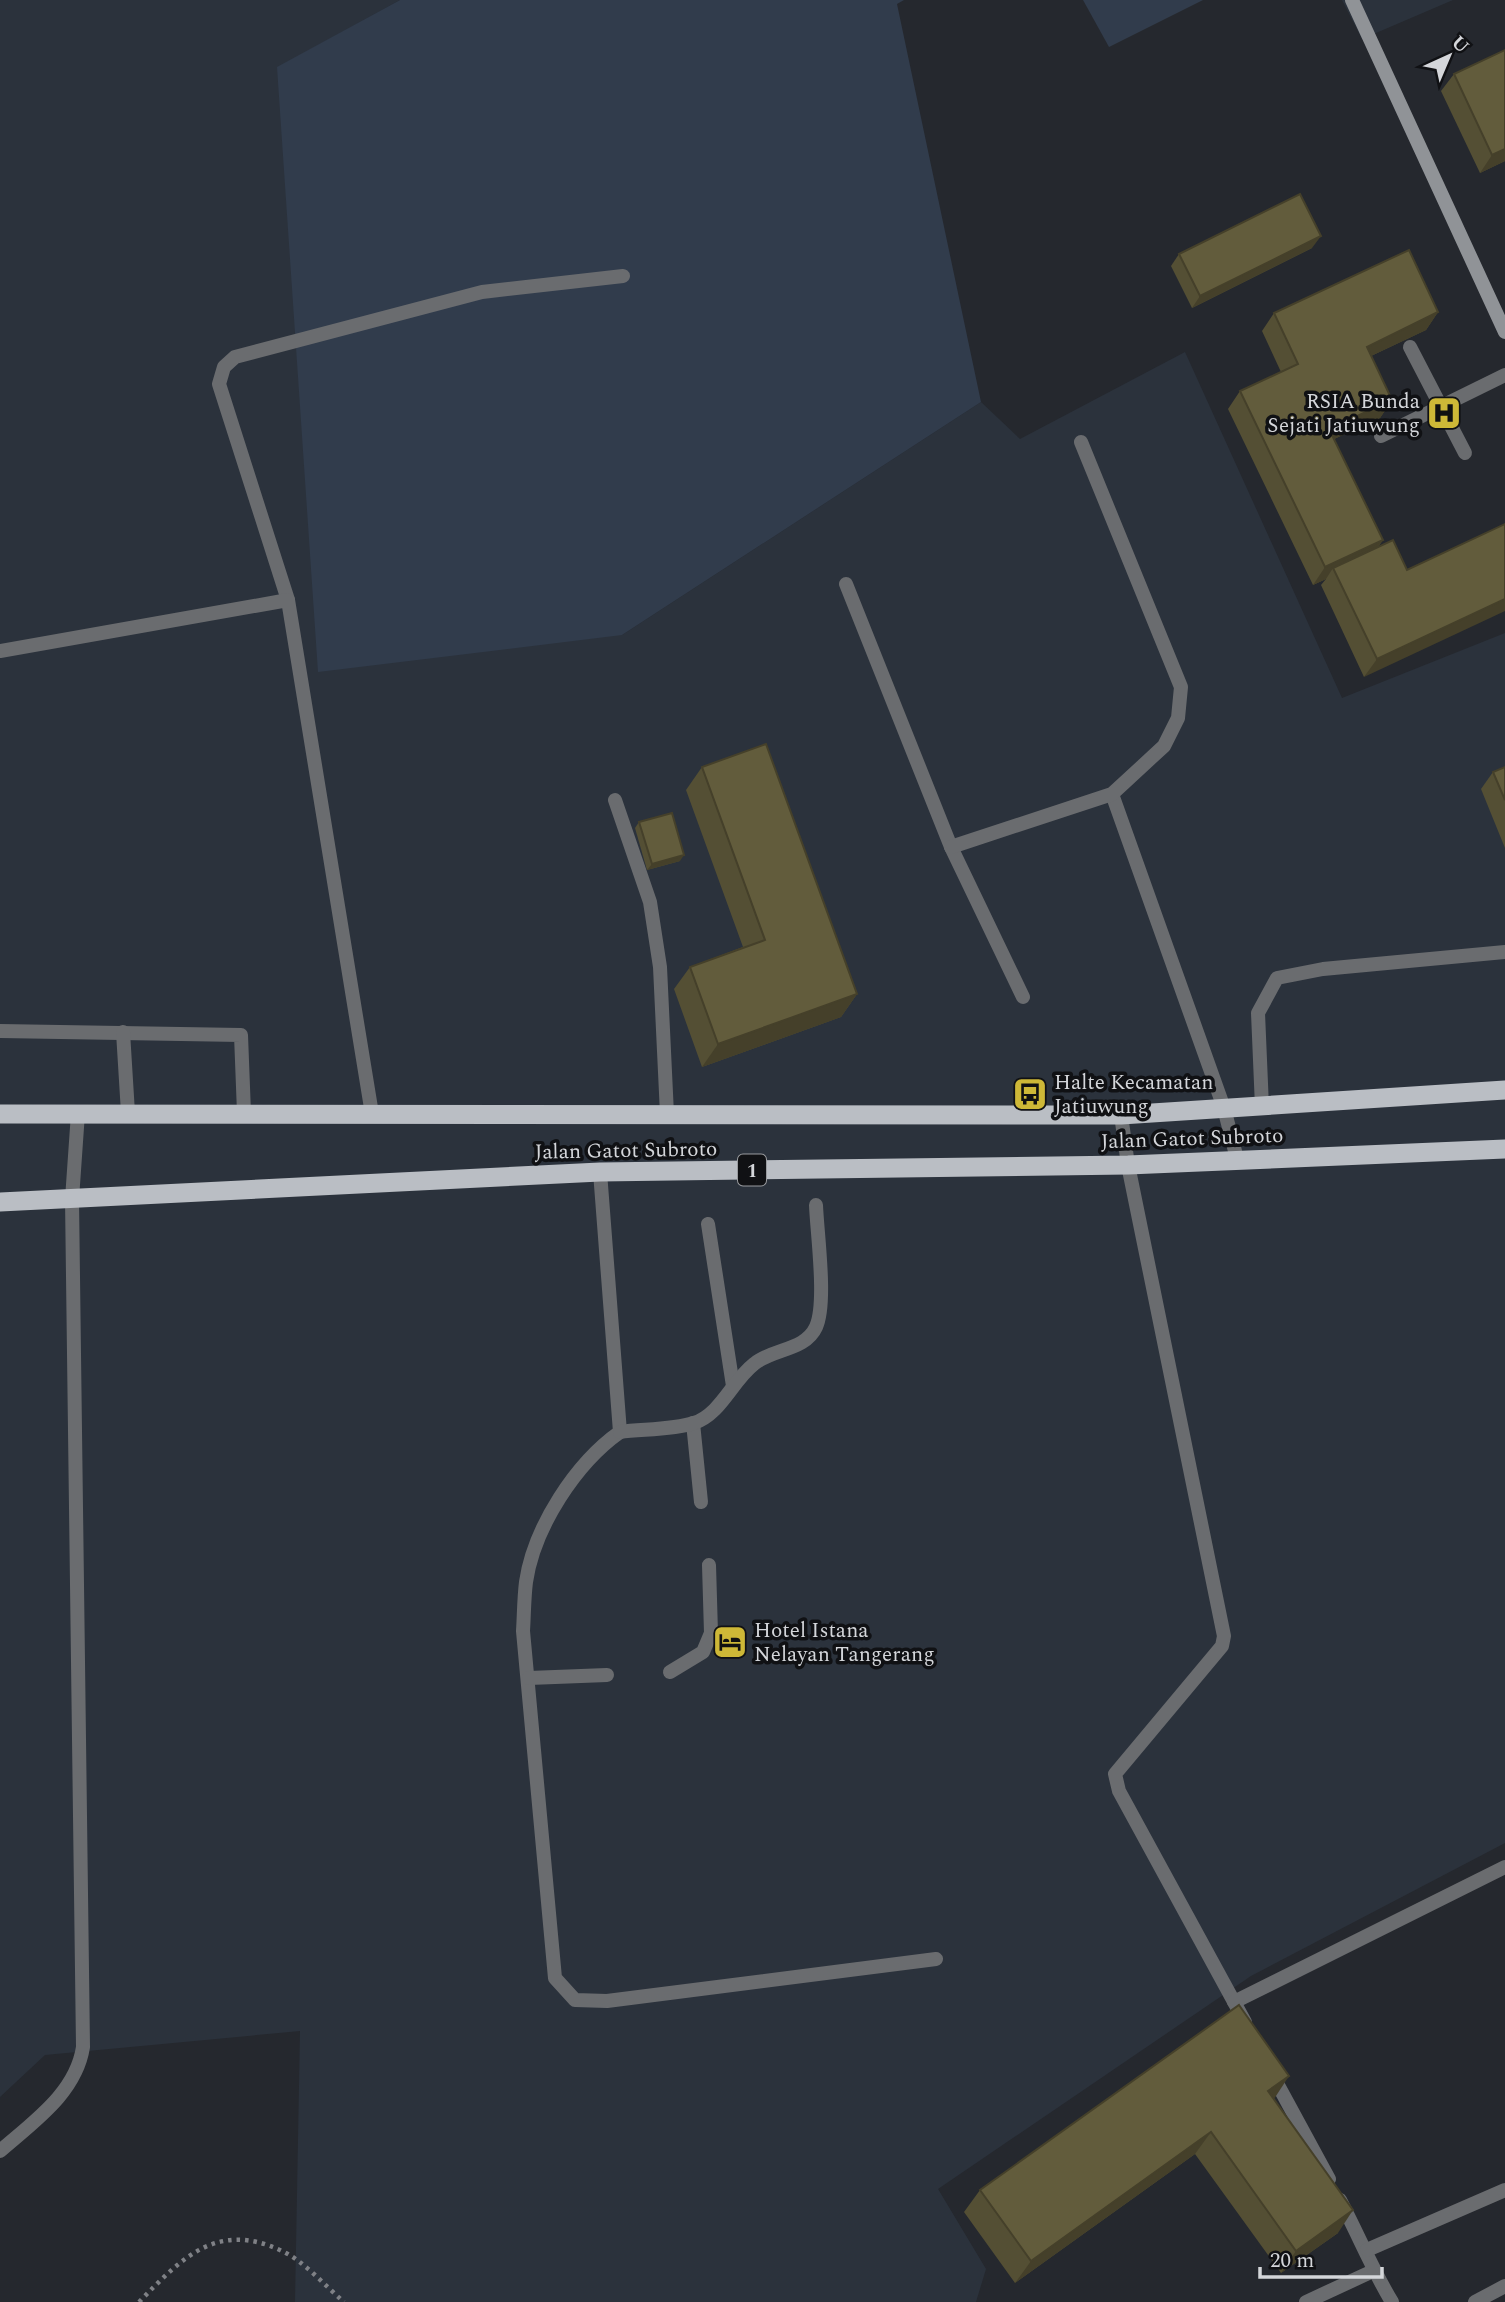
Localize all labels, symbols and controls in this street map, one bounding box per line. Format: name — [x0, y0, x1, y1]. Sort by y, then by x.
north arrow — [1414, 21, 1484, 91]
text: U — [1444, 29, 1476, 61]
place label: RSIA Bunda Sejati Jatiuwung — [1267, 386, 1421, 442]
hospital icon: RSIA Bunda Sejati Jatiuwung — [1425, 394, 1463, 432]
place label: Halte Kecamatan Jatiuwung — [1054, 1067, 1214, 1123]
bus stop icon: Halte Kecamatan Jatiuwung — [1011, 1075, 1049, 1113]
street label: Jalan Gatot Subroto — [1100, 1120, 1284, 1158]
street label: Jalan Gatot Subroto — [534, 1133, 718, 1169]
road number: 1 — [738, 1154, 766, 1186]
place label: Hotel Istana Nelayan Tangerang — [754, 1615, 935, 1671]
hotel icon: Hotel Istana Nelayan Tangerang — [711, 1623, 749, 1661]
scale bar — [1260, 2236, 1382, 2280]
text: 20 m — [1270, 2245, 1314, 2277]

